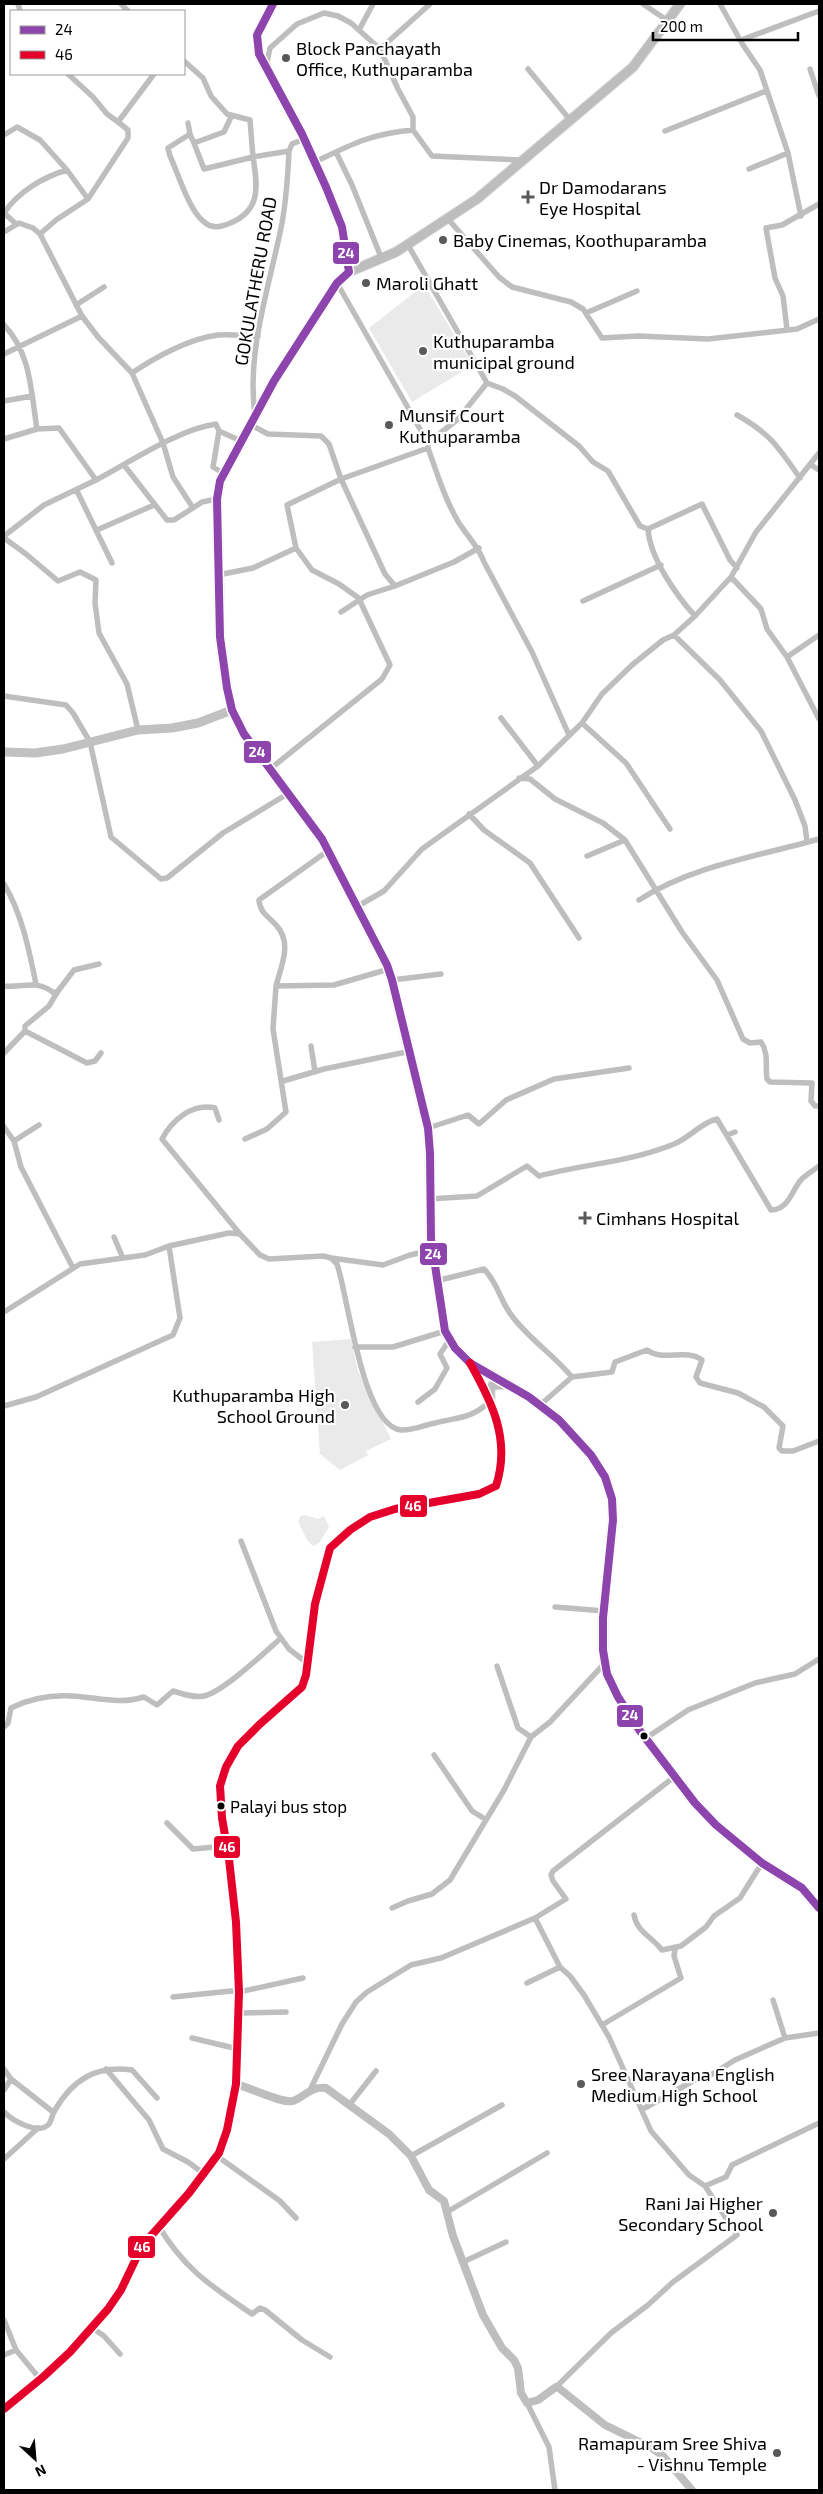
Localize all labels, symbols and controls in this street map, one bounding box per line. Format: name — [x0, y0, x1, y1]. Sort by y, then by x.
legend — [10, 10, 185, 75]
scale bar — [653, 10, 798, 42]
text: 200 m — [660, 17, 703, 35]
text: 24 — [55, 20, 73, 38]
place label: Block Panchayath Office, Kuthuparamba — [296, 37, 473, 80]
text: 46 — [55, 45, 73, 63]
marker: Block Panchayath Office, Kuthuparamba — [280, 52, 292, 64]
place label: Dr Damodarans Eye Hospital — [539, 176, 667, 219]
marker: Dr Damodarans Eye Hospital — [521, 190, 535, 204]
street label: GOKULATHERU ROAD — [229, 195, 281, 367]
place label: Baby Cinemas, Koothuparamba — [453, 229, 707, 251]
marker: Baby Cinemas, Koothuparamba — [437, 234, 449, 246]
line badge: 24 — [332, 241, 360, 265]
text: 24 — [337, 244, 355, 261]
place label: Maroli Ghatt — [376, 272, 478, 294]
marker: Maroli Ghatt — [360, 277, 372, 289]
place label: Kuthuparamba municipal ground — [433, 330, 575, 373]
marker: Kuthuparamba municipal ground — [417, 345, 429, 357]
place label: Munsif Court Kuthuparamba — [399, 404, 521, 447]
marker: Munsif Court Kuthuparamba — [383, 419, 395, 431]
line badge: 24 — [243, 740, 272, 764]
text: 24 — [248, 743, 266, 760]
place label: Cimhans Hospital — [596, 1207, 739, 1229]
marker: Cimhans Hospital — [578, 1211, 592, 1225]
line badge: 24 — [419, 1242, 448, 1266]
text: 24 — [424, 1245, 442, 1262]
place label: Kuthuparamba High School Ground — [172, 1384, 335, 1427]
marker: Kuthuparamba High School Ground — [339, 1399, 351, 1411]
line badge: 46 — [399, 1494, 428, 1518]
text: 46 — [404, 1497, 422, 1514]
line badge: 24 — [616, 1704, 644, 1728]
text: 24 — [621, 1706, 639, 1723]
unlabelled marker — [639, 1731, 649, 1741]
place label: Palayi bus stop — [230, 1796, 347, 1817]
marker: Palayi bus stop — [216, 1801, 226, 1811]
line badge: 46 — [213, 1835, 241, 1859]
text: 46 — [218, 1838, 236, 1855]
place label: Sree Narayana English Medium High School — [591, 2063, 775, 2106]
marker: Sree Narayana English Medium High School — [575, 2078, 587, 2090]
place label: Rani Jai Higher Secondary School — [618, 2192, 764, 2235]
marker: Rani Jai Higher Secondary School — [767, 2207, 779, 2219]
line badge: 46 — [127, 2235, 156, 2259]
text: 46 — [133, 2238, 151, 2255]
place label: Ramapuram Sree Shiva - Vishnu Temple — [578, 2432, 767, 2475]
north arrow — [10, 2434, 60, 2484]
marker: Ramapuram Sree Shiva - Vishnu Temple — [771, 2447, 783, 2459]
text: N — [33, 2461, 49, 2481]

